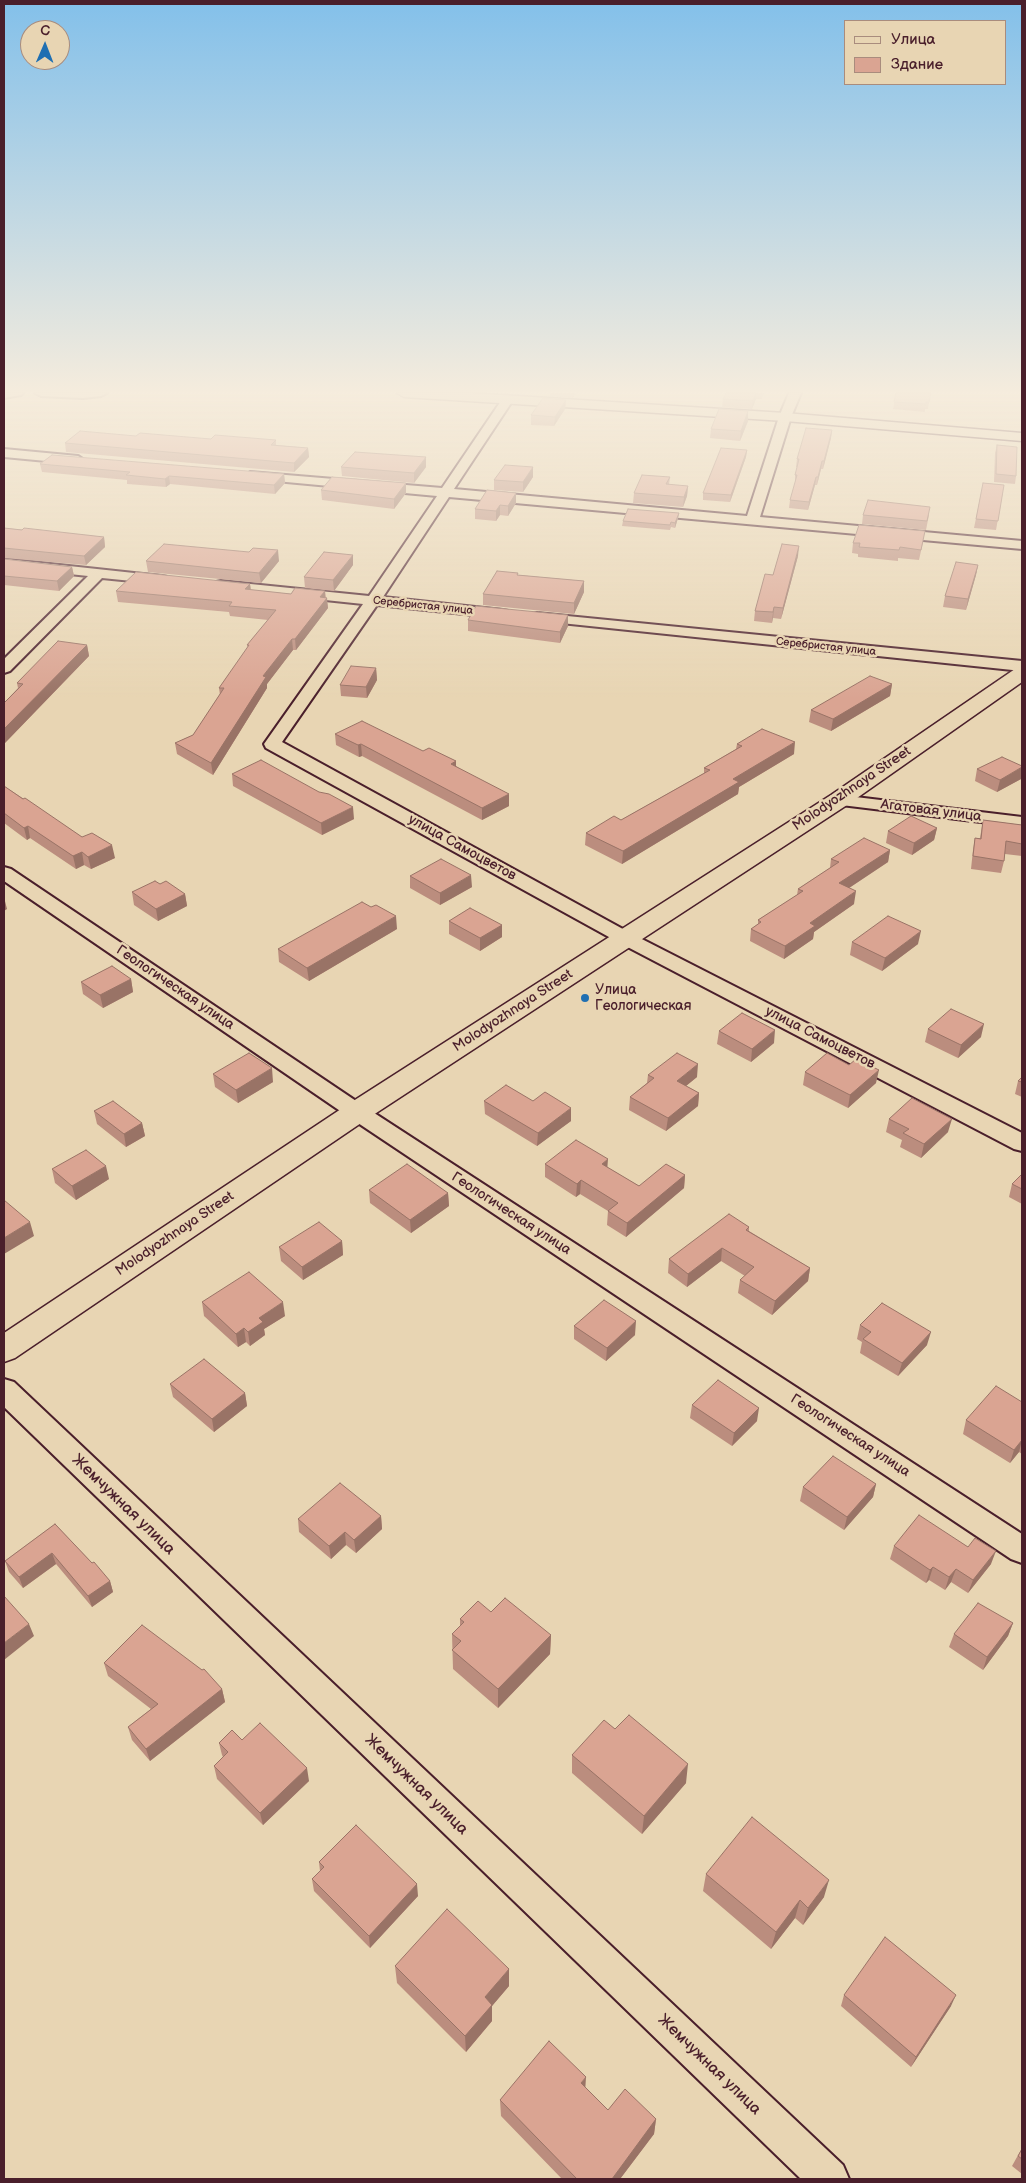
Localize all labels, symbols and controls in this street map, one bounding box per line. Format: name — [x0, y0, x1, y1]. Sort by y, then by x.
north arrow — [20, 20, 70, 70]
legend — [844, 20, 1006, 85]
text: С — [40, 22, 50, 39]
text: Улица — [891, 30, 935, 49]
text: Здание — [891, 55, 943, 74]
street label: Серебристая улица — [372, 594, 474, 618]
street label: Серебристая улица — [775, 635, 877, 659]
street label: Molodyozhnaya Street — [790, 743, 914, 835]
street label: Агатовая улица — [880, 796, 982, 826]
street label: улица Самоцветов — [405, 811, 519, 885]
street label: Геологическая улица — [113, 942, 237, 1034]
street label: Molodyozhnaya Street — [450, 966, 576, 1056]
place label: Улица Геологическая — [595, 982, 691, 1014]
marker: Улица Геологическая — [579, 992, 591, 1004]
street label: улица Самоцветов — [762, 1003, 878, 1073]
street label: Геологическая улица — [448, 1169, 574, 1259]
street label: Molodyozhnaya Street — [113, 1188, 237, 1280]
street label: Геологическая улица — [787, 1391, 913, 1481]
street label: Жемчужная улица — [67, 1451, 179, 1559]
street label: Жемчужная улица — [360, 1731, 472, 1839]
street label: Жемчужная улица — [653, 2011, 765, 2119]

